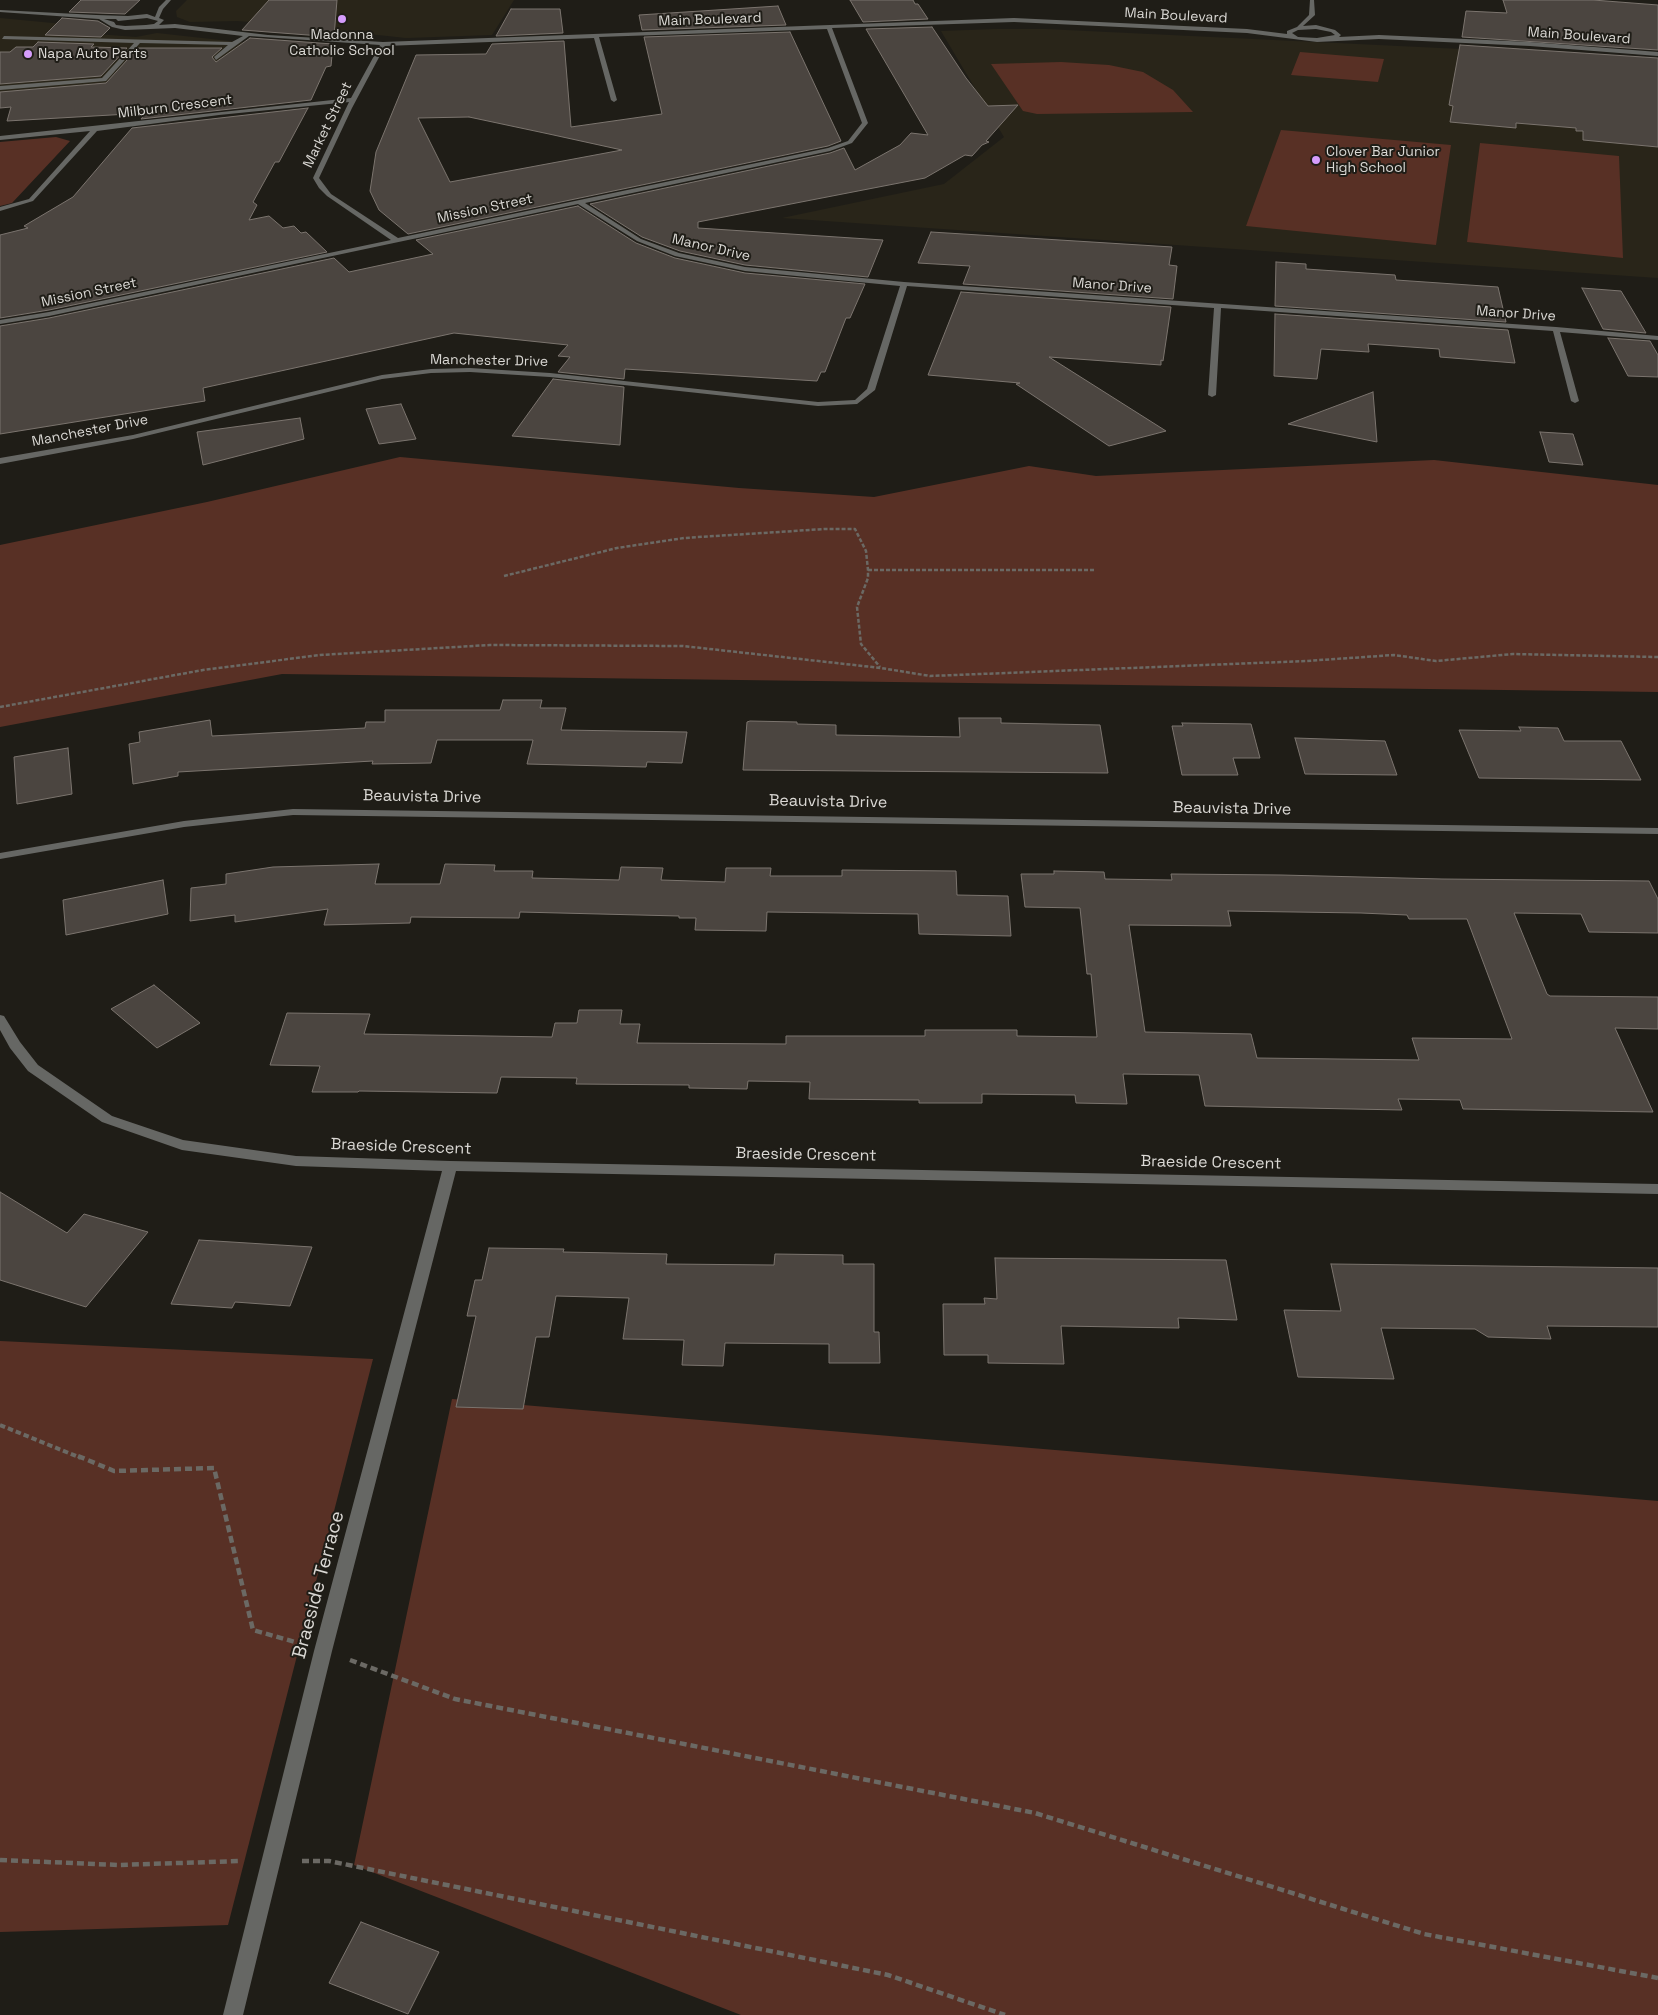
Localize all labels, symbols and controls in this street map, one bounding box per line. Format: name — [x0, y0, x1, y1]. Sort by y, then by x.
street label: Main Boulevard — [1124, 5, 1228, 27]
street label: Main Boulevard — [658, 10, 762, 30]
marker: Madonna Catholic School — [336, 13, 348, 25]
street label: Main Boulevard — [1527, 24, 1631, 48]
place label: Madonna Catholic School — [289, 27, 395, 59]
place label: Napa Auto Parts — [38, 46, 147, 62]
marker: Napa Auto Parts — [22, 48, 34, 60]
street label: Market Street — [300, 79, 356, 171]
street label: Milburn Crescent — [117, 92, 233, 122]
place label: Clover Bar Junior High School — [1326, 144, 1440, 176]
marker: Clover Bar Junior High School — [1310, 154, 1322, 166]
street label: Mission Street — [436, 191, 534, 227]
street label: Manor Drive — [670, 231, 752, 265]
street label: Mission Street — [40, 275, 138, 311]
street label: Manor Drive — [1072, 275, 1152, 297]
street label: Manor Drive — [1476, 303, 1556, 325]
street label: Manchester Drive — [430, 352, 548, 370]
street label: Manchester Drive — [30, 411, 150, 451]
street label: Beauvista Drive — [363, 786, 481, 808]
street label: Beauvista Drive — [769, 791, 887, 813]
street label: Beauvista Drive — [1173, 798, 1291, 820]
street label: Braeside Crescent — [330, 1135, 472, 1159]
street label: Braeside Crescent — [735, 1144, 877, 1166]
street label: Braeside Crescent — [1140, 1152, 1282, 1174]
street label: Braeside Terrace — [288, 1509, 350, 1661]

